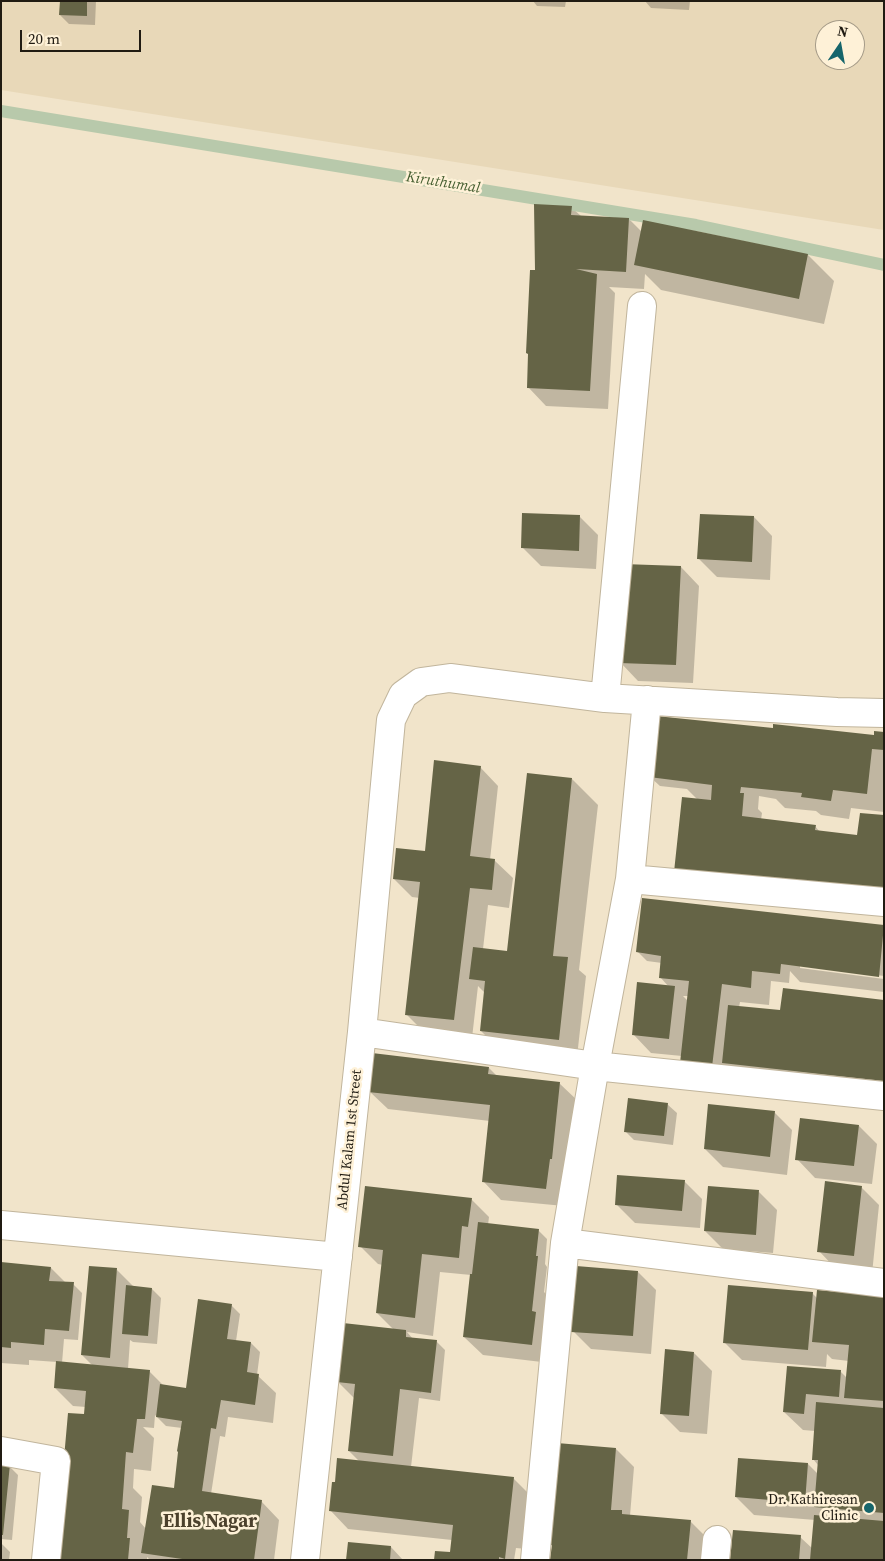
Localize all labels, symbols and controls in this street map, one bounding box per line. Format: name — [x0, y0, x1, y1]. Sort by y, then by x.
scale bar — [22, 20, 144, 52]
north arrow — [815, 20, 865, 70]
text: N — [836, 20, 850, 42]
text: 20 m — [28, 28, 60, 49]
water label: Kiruthumal — [405, 168, 481, 198]
street label: Abdul Kalam 1st Street — [334, 1069, 366, 1211]
place label: Dr. Kathiresan Clinic — [768, 1492, 858, 1524]
marker: Dr. Kathiresan Clinic — [862, 1501, 876, 1515]
district label: Ellis Nagar — [163, 1511, 257, 1533]

